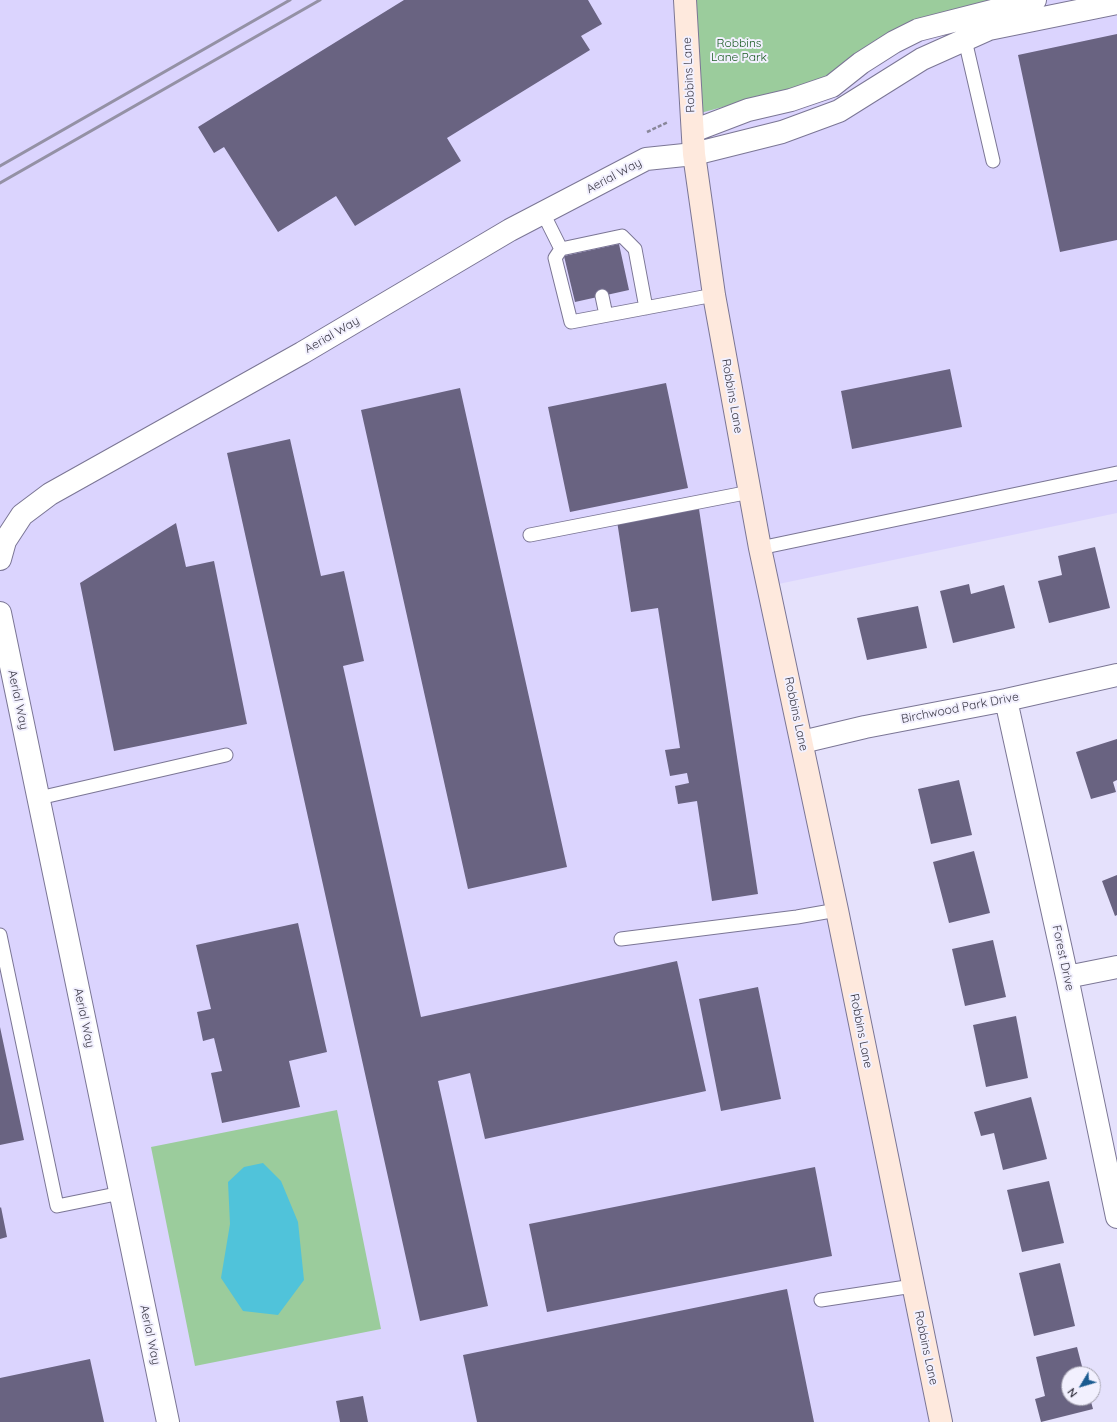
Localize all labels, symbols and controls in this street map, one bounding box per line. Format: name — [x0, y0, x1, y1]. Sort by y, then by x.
park label: Robbins Lane Park — [711, 36, 767, 64]
street label: Robbins Lane — [680, 37, 698, 113]
street label: Aerial Way — [584, 155, 644, 197]
street label: Aerial Way — [302, 314, 362, 356]
street label: Robbins Lane — [718, 358, 746, 434]
street label: Aerial Way — [5, 669, 31, 731]
street label: Robbins Lane — [781, 676, 811, 752]
street label: Birchwood Park Drive — [900, 690, 1020, 726]
street label: Forest Drive — [1049, 924, 1077, 992]
street label: Aerial Way — [71, 987, 97, 1049]
street label: Robbins Lane — [847, 993, 875, 1069]
street label: Aerial Way — [137, 1304, 163, 1366]
street label: Robbins Lane — [911, 1310, 941, 1386]
north arrow — [1061, 1366, 1101, 1406]
text: N — [1064, 1385, 1080, 1400]

